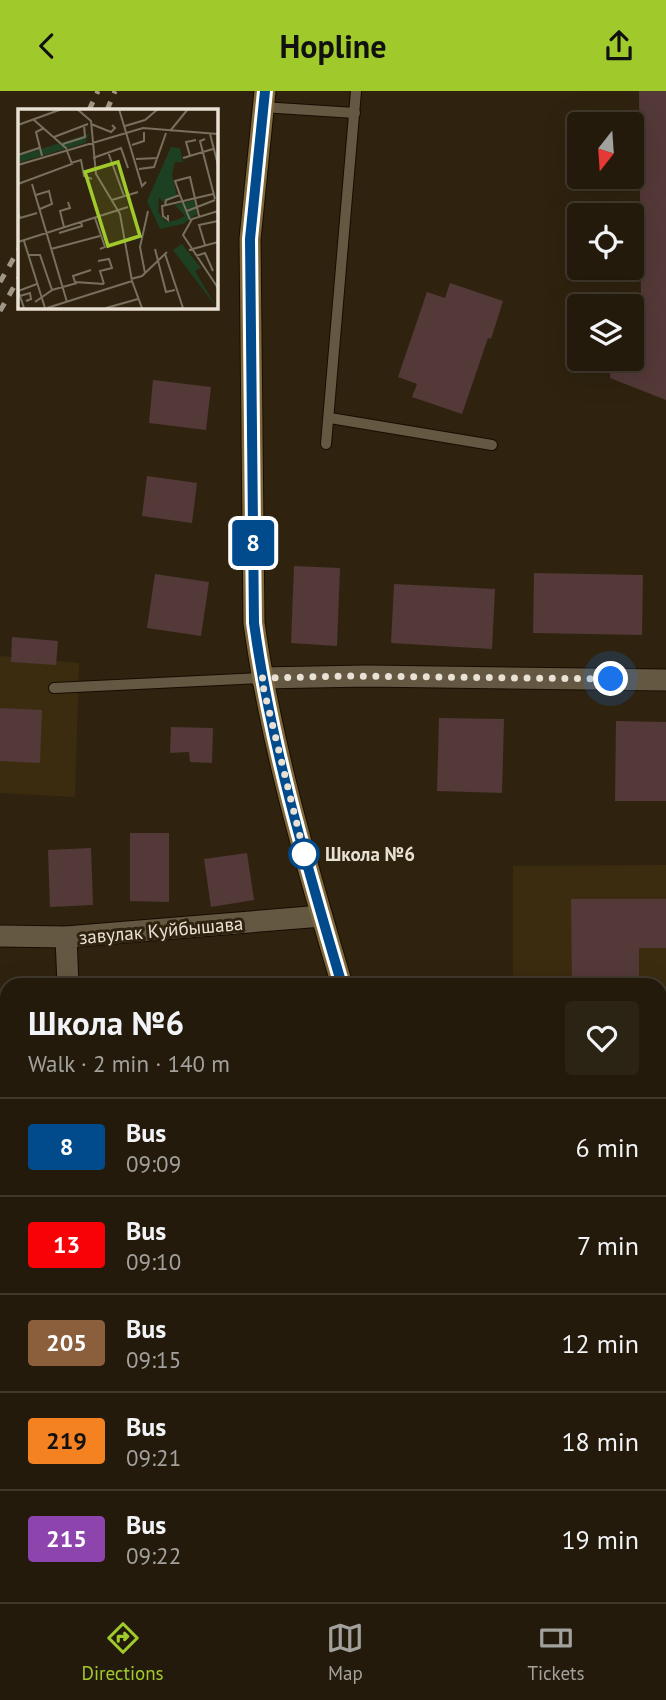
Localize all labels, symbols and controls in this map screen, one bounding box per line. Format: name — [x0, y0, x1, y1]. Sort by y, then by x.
text: Hopline — [279, 25, 387, 67]
icon: back — [28, 27, 66, 65]
icon: share — [600, 27, 638, 65]
inset map — [18, 109, 217, 308]
north arrow — [567, 112, 644, 189]
map controls — [567, 112, 644, 371]
button: locate — [567, 203, 644, 280]
button: layers — [567, 294, 644, 371]
line badge: 8 — [230, 520, 276, 566]
text: 8 — [246, 527, 260, 558]
your location — [593, 661, 628, 696]
marker: Школа №6 — [289, 839, 319, 869]
place label: Школа №6 — [325, 842, 415, 866]
street label: завулак Куйбышава — [78, 911, 244, 949]
text: Школа №6 — [28, 1001, 184, 1044]
button: heart — [565, 1001, 639, 1075]
text: Walk · 2 min · 140 m — [28, 1049, 230, 1078]
text: Bus — [126, 1116, 166, 1149]
text: 8 — [60, 1131, 73, 1162]
text: 6 min — [576, 1131, 639, 1164]
text: 09:09 — [126, 1149, 181, 1178]
text: Bus — [126, 1214, 166, 1247]
text: 13 — [53, 1229, 80, 1260]
text: 7 min — [577, 1229, 639, 1262]
text: 09:10 — [126, 1247, 181, 1276]
text: Bus — [126, 1312, 166, 1345]
text: 205 — [46, 1327, 87, 1358]
text: 12 min — [561, 1327, 639, 1360]
text: 09:15 — [126, 1345, 181, 1374]
text: Bus — [126, 1410, 166, 1443]
text: 219 — [46, 1425, 87, 1456]
text: 18 min — [561, 1425, 639, 1458]
text: 09:21 — [126, 1443, 181, 1472]
text: Bus — [126, 1508, 166, 1541]
text: 215 — [46, 1523, 87, 1554]
text: 19 min — [561, 1523, 639, 1556]
text: 09:22 — [126, 1541, 181, 1570]
tab: Directions — [81, 1619, 164, 1685]
tab: Map — [326, 1619, 364, 1685]
tab: Tickets — [527, 1619, 585, 1685]

